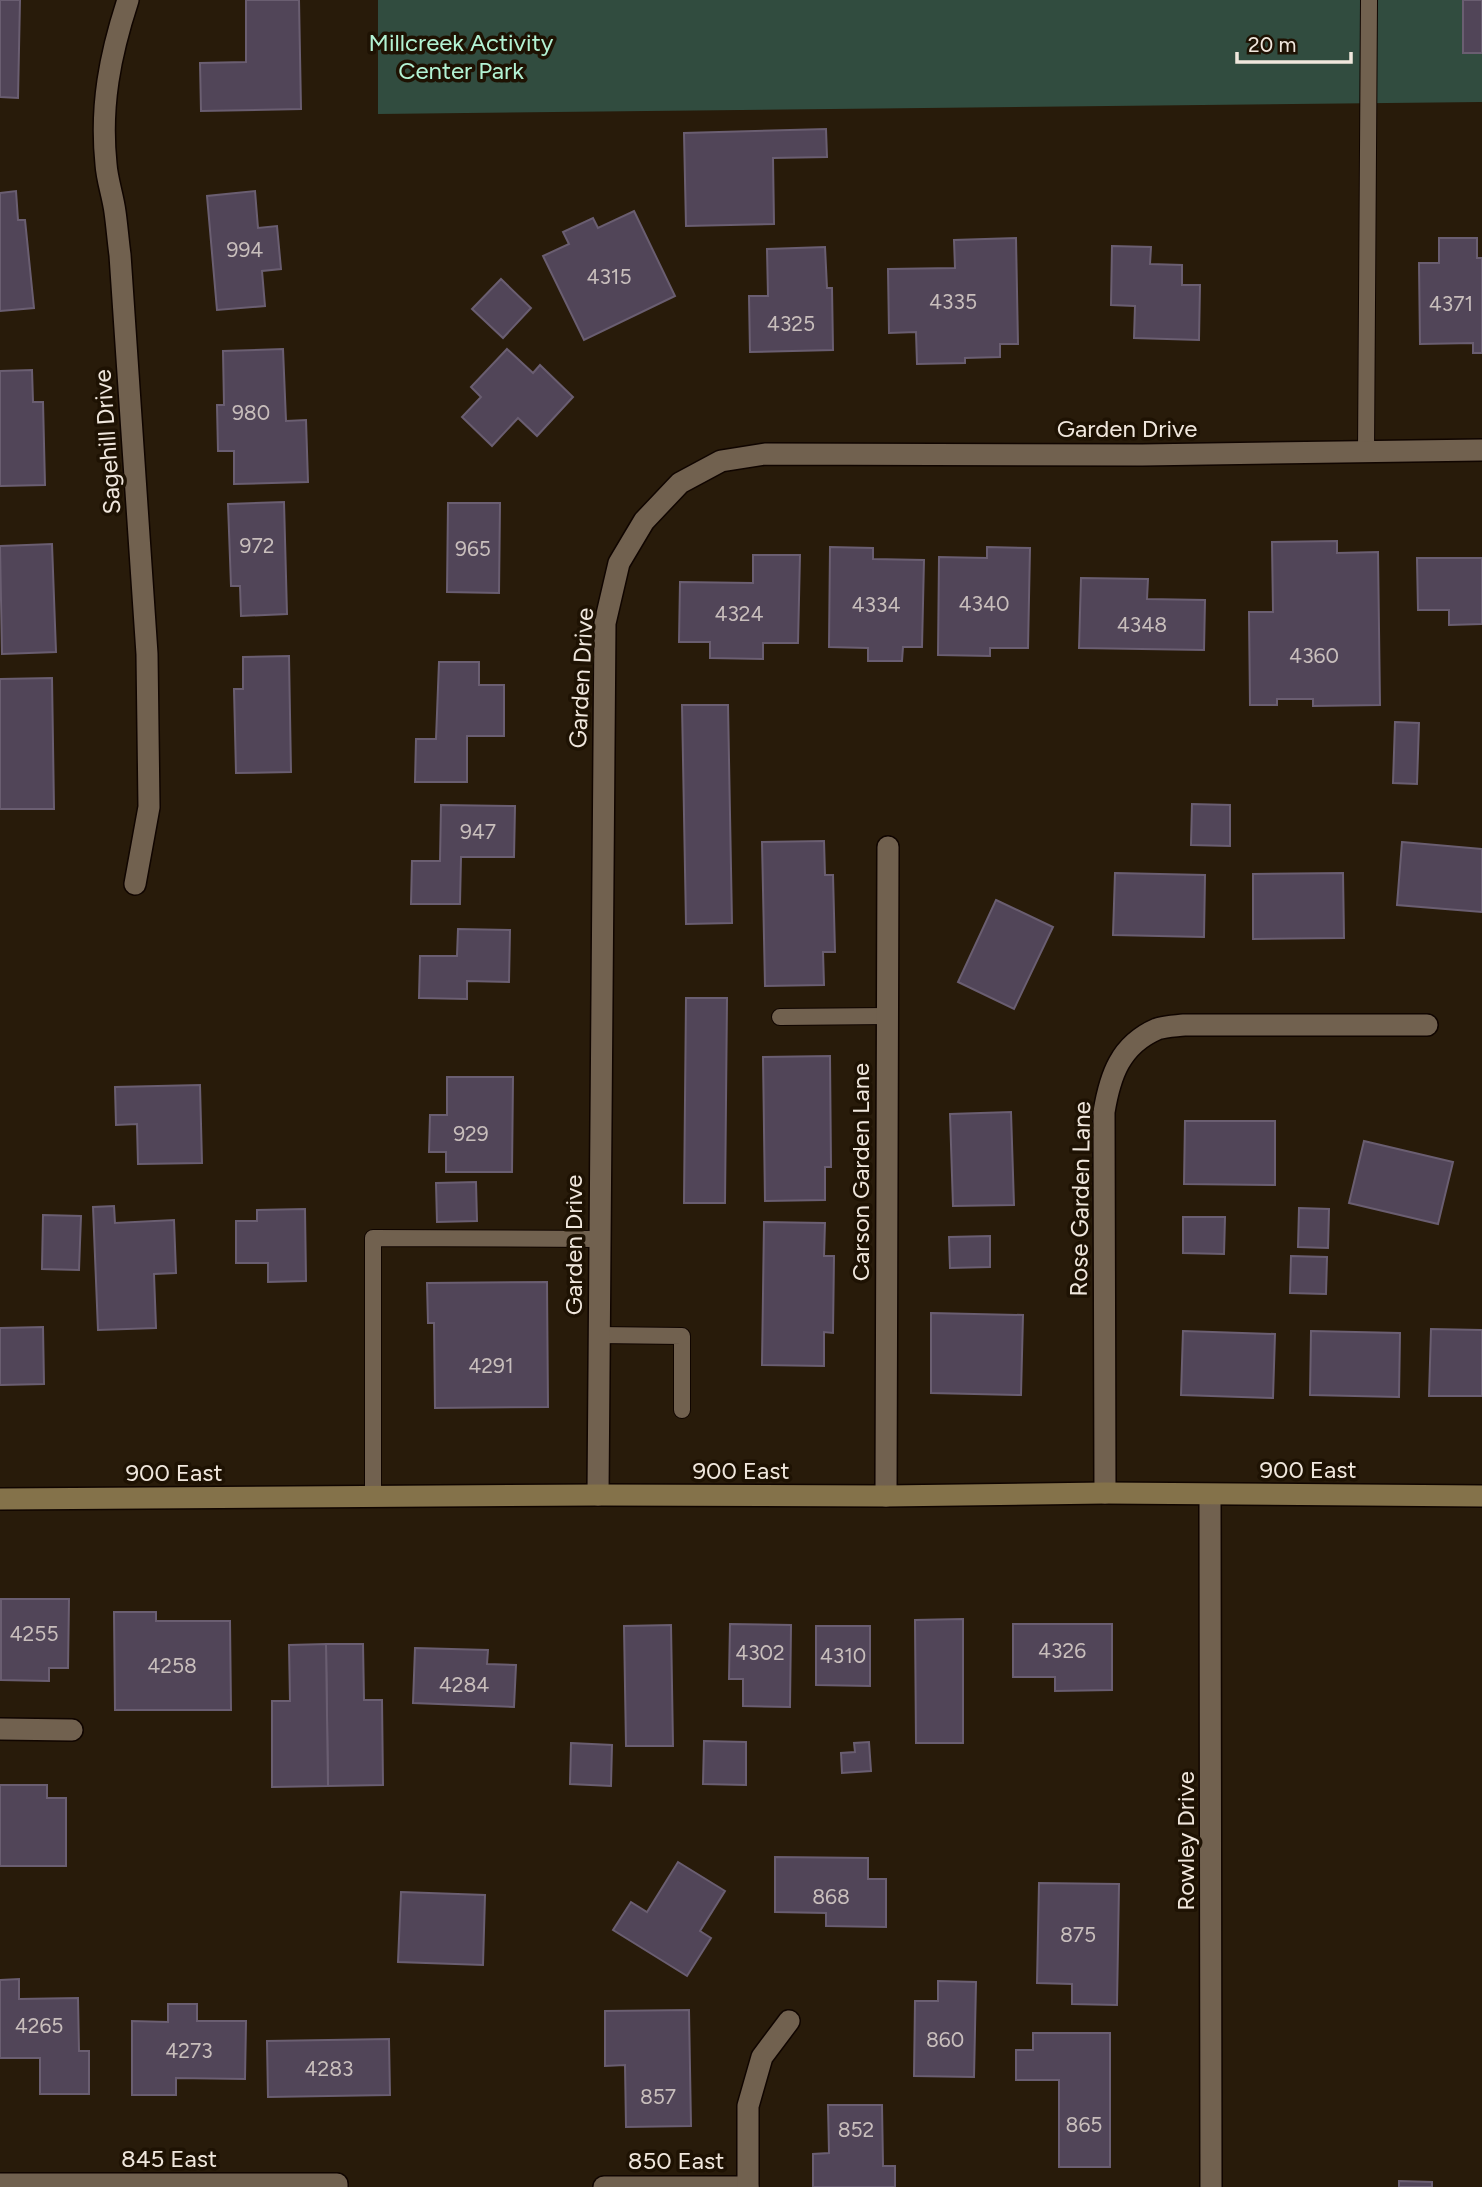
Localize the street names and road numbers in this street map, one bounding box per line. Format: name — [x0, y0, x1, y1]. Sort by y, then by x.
street label: Sagehill Drive — [87, 369, 127, 515]
street label: Garden Drive — [1057, 414, 1197, 443]
street label: Garden Drive — [563, 607, 599, 749]
street label: Carson Garden Lane — [846, 1063, 875, 1281]
street label: Rose Garden Lane — [1064, 1101, 1096, 1297]
street label: Garden Drive — [559, 1175, 588, 1315]
street label: 900 East — [1260, 1455, 1356, 1484]
street label: 900 East — [693, 1456, 789, 1485]
street label: 900 East — [126, 1458, 222, 1487]
street label: Rowley Drive — [1171, 1771, 1200, 1911]
street label: 845 East — [121, 2144, 217, 2173]
street label: 850 East — [628, 2146, 724, 2175]

